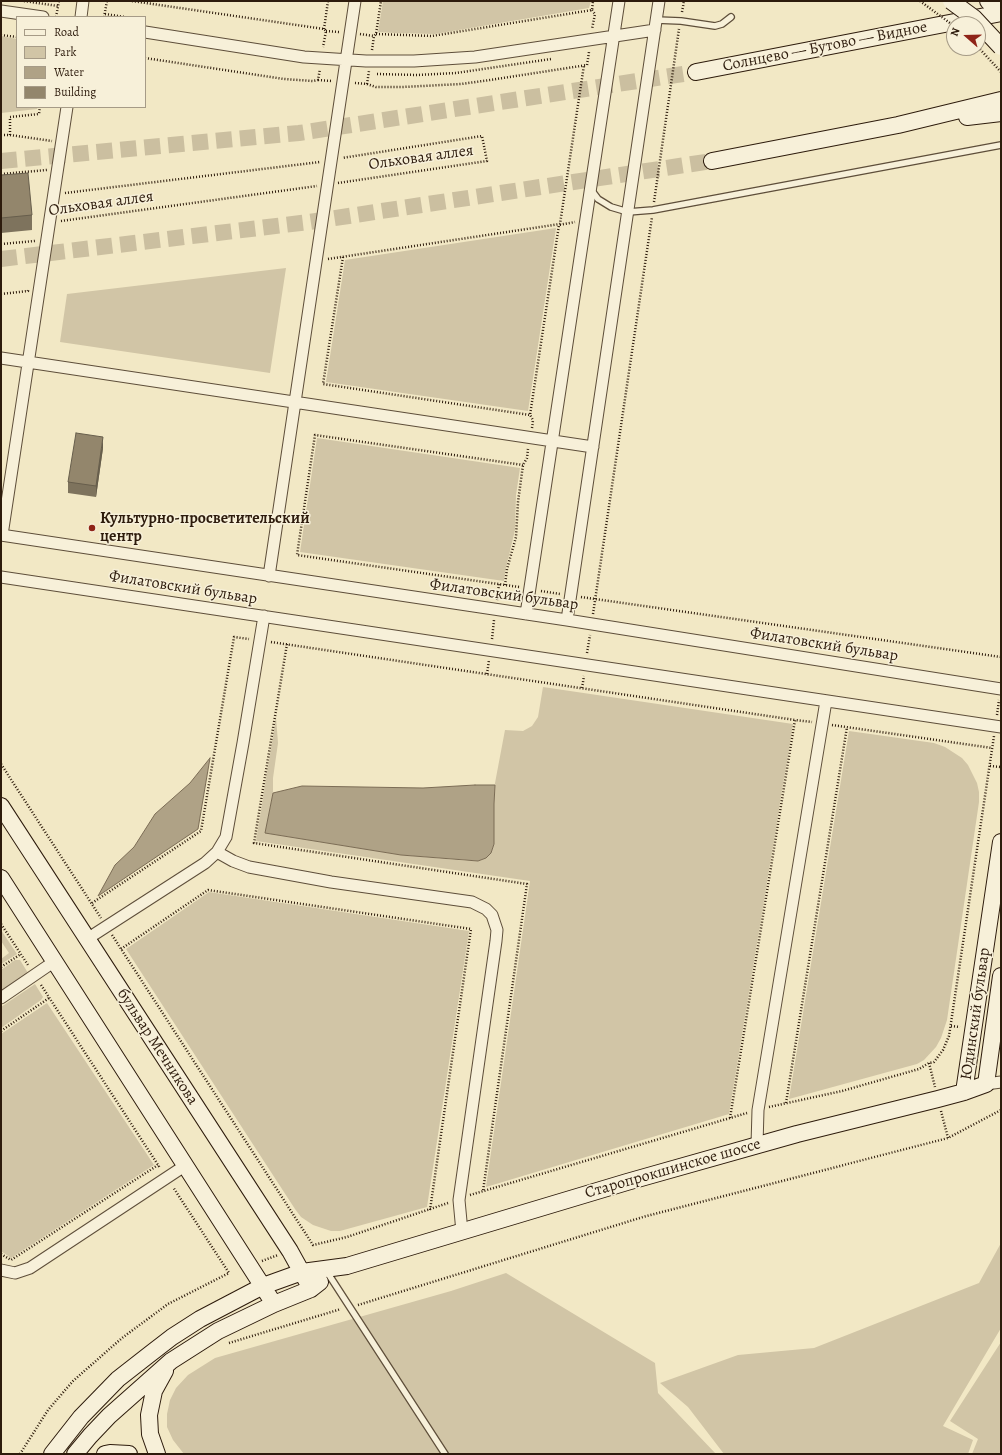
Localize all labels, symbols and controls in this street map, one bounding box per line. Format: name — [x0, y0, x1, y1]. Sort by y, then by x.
legend — [16, 16, 146, 108]
north arrow — [946, 16, 986, 56]
street label: Солнцево — Бутово — Видное — [721, 18, 929, 76]
text: Road — [54, 24, 79, 40]
text: N — [947, 26, 964, 38]
text: Park — [54, 44, 77, 60]
text: Water — [54, 64, 84, 80]
text: Building — [54, 84, 96, 100]
street label: Ольховая аллея — [367, 141, 475, 175]
street label: Ольховая аллея — [47, 187, 155, 221]
place label: Культурно-просветительский центр — [100, 509, 310, 547]
marker: Культурно-просветительский центр — [87, 523, 97, 533]
street label: Филатовский бульвар — [108, 567, 258, 609]
street label: Филатовский бульвар — [429, 575, 579, 615]
street label: Филатовский бульвар — [749, 624, 899, 666]
street label: Юдинский бульвар — [957, 947, 995, 1081]
street label: бульвар Мечникова — [112, 985, 202, 1109]
street label: Старопрокшинское шоссе — [583, 1135, 763, 1203]

